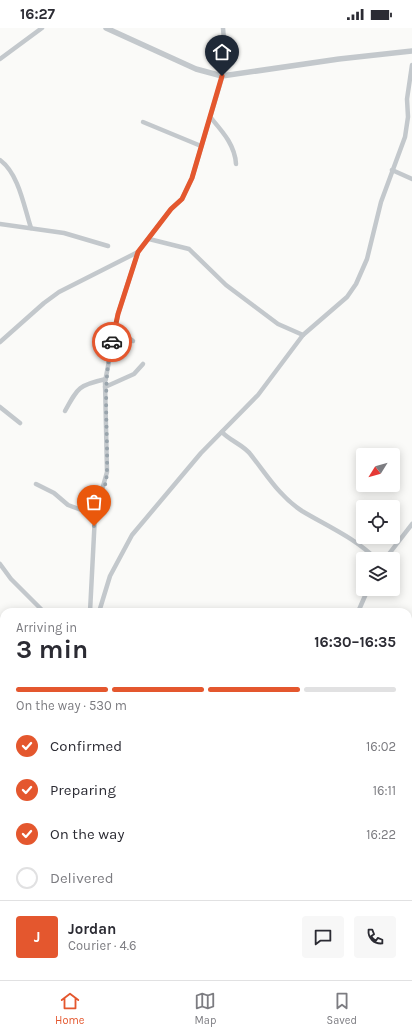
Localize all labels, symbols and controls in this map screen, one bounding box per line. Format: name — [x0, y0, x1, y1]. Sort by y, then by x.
text: 16:27 — [20, 5, 55, 23]
pin — [205, 35, 239, 76]
icon: home — [211, 41, 233, 63]
courier — [92, 322, 132, 362]
icon: car — [101, 331, 123, 353]
north arrow — [356, 448, 400, 492]
map controls — [356, 448, 400, 596]
pin — [77, 485, 111, 526]
icon: bag — [83, 491, 105, 513]
button: locate — [356, 500, 400, 544]
button: layers — [356, 552, 400, 596]
text: Arriving in — [16, 620, 77, 635]
text: 16:30–16:35 — [314, 633, 396, 651]
text: 3 min — [16, 634, 88, 665]
text: On the way · 530 m — [16, 698, 127, 713]
icon: check — [16, 735, 38, 757]
text: Confirmed — [50, 737, 122, 755]
text: 16:02 — [366, 739, 396, 754]
icon: check — [16, 779, 38, 801]
text: Preparing — [50, 781, 116, 799]
text: 16:11 — [373, 783, 396, 798]
icon: check — [16, 823, 38, 845]
text: On the way — [50, 825, 124, 843]
text: 16:22 — [366, 827, 396, 842]
text: Delivered — [50, 869, 114, 887]
button: chat — [302, 916, 344, 958]
button: phone — [354, 916, 396, 958]
text: Jordan — [68, 920, 116, 938]
text: J — [34, 928, 40, 946]
text: Courier · 4.6 — [68, 938, 136, 953]
tab: Home — [55, 990, 84, 1027]
tab: Map — [194, 990, 216, 1027]
tab: Saved — [327, 990, 357, 1027]

